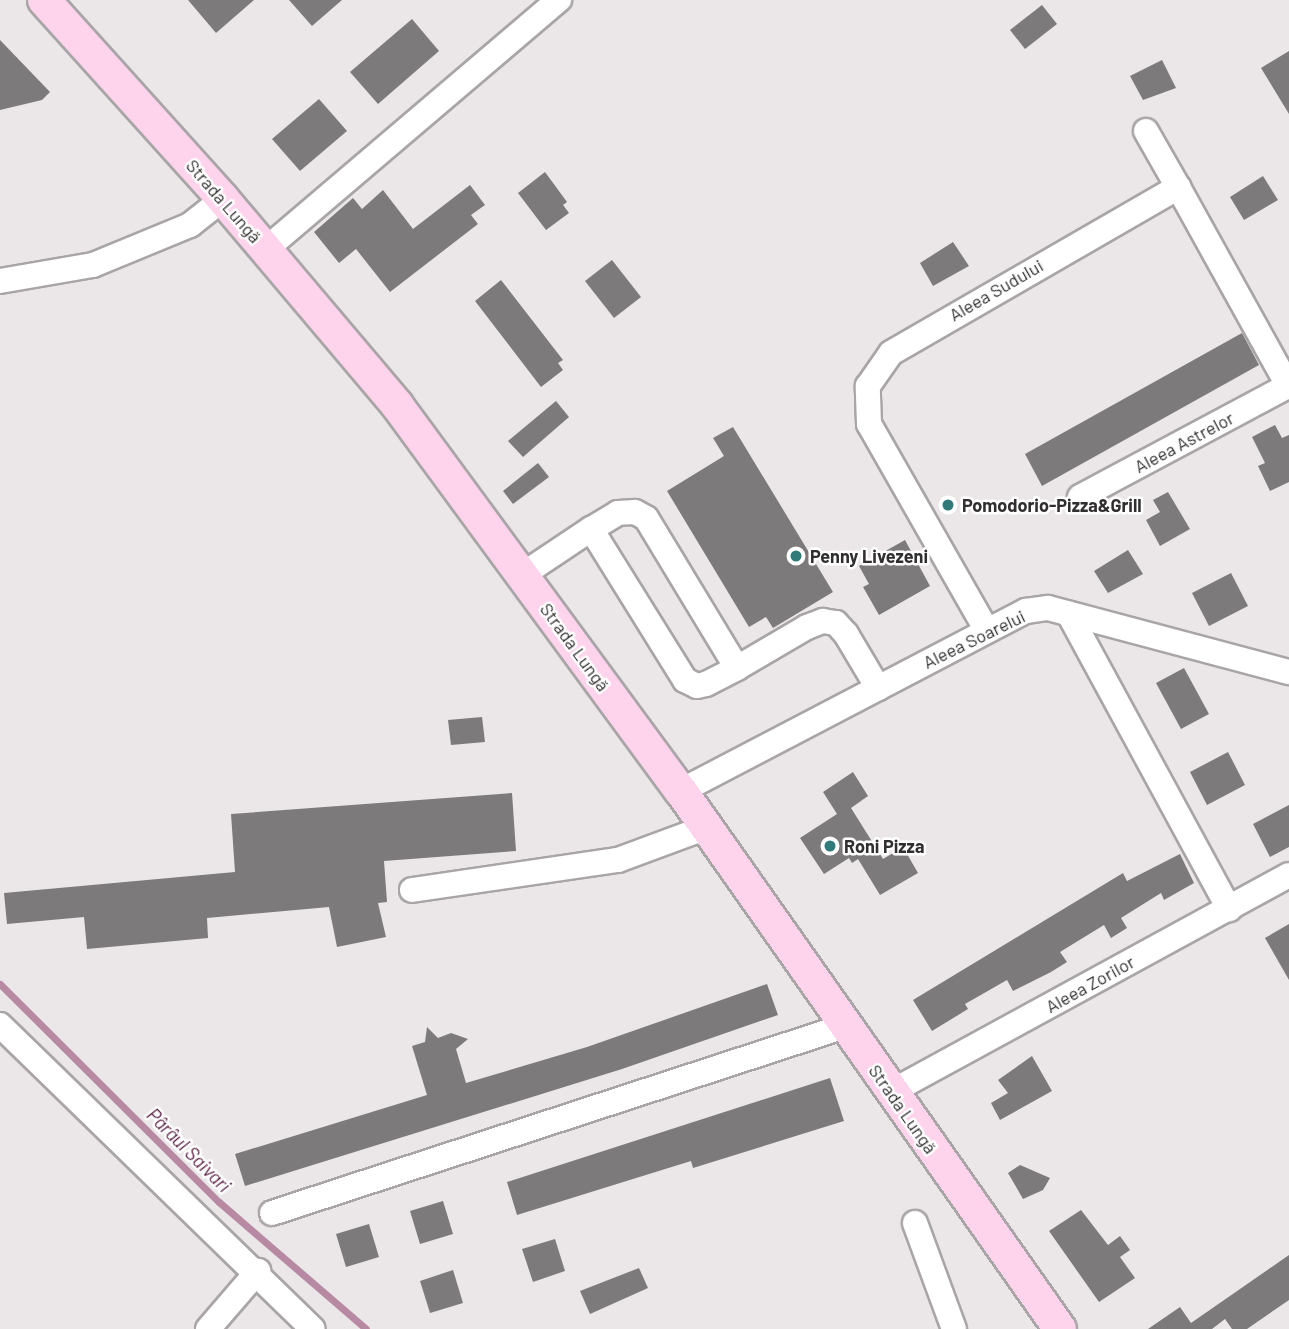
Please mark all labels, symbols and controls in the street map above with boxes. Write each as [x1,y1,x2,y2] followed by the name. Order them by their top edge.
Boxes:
[182,155,266,247] street label: Strada Lungă
[945,254,1047,326] street label: Aleea Sudului
[1131,407,1237,477] street label: Aleea Astrelor
[962,494,1142,516] place label: Pomodorio-Pizza&Grill
[940,497,956,513] marker: Pomodorio-Pizza&Grill
[810,545,928,567] place label: Penny Livezeni
[788,548,804,564] marker: Penny Livezeni
[536,599,614,695] street label: Strada Lungă
[919,605,1029,673] street label: Aleea Soarelui
[844,835,924,857] place label: Roni Pizza
[822,838,838,854] marker: Roni Pizza
[1042,951,1138,1017] street label: Aleea Zorilor
[864,1060,942,1158] street label: Strada Lungă
[142,1103,236,1197] water label: Pârâul Saivari

